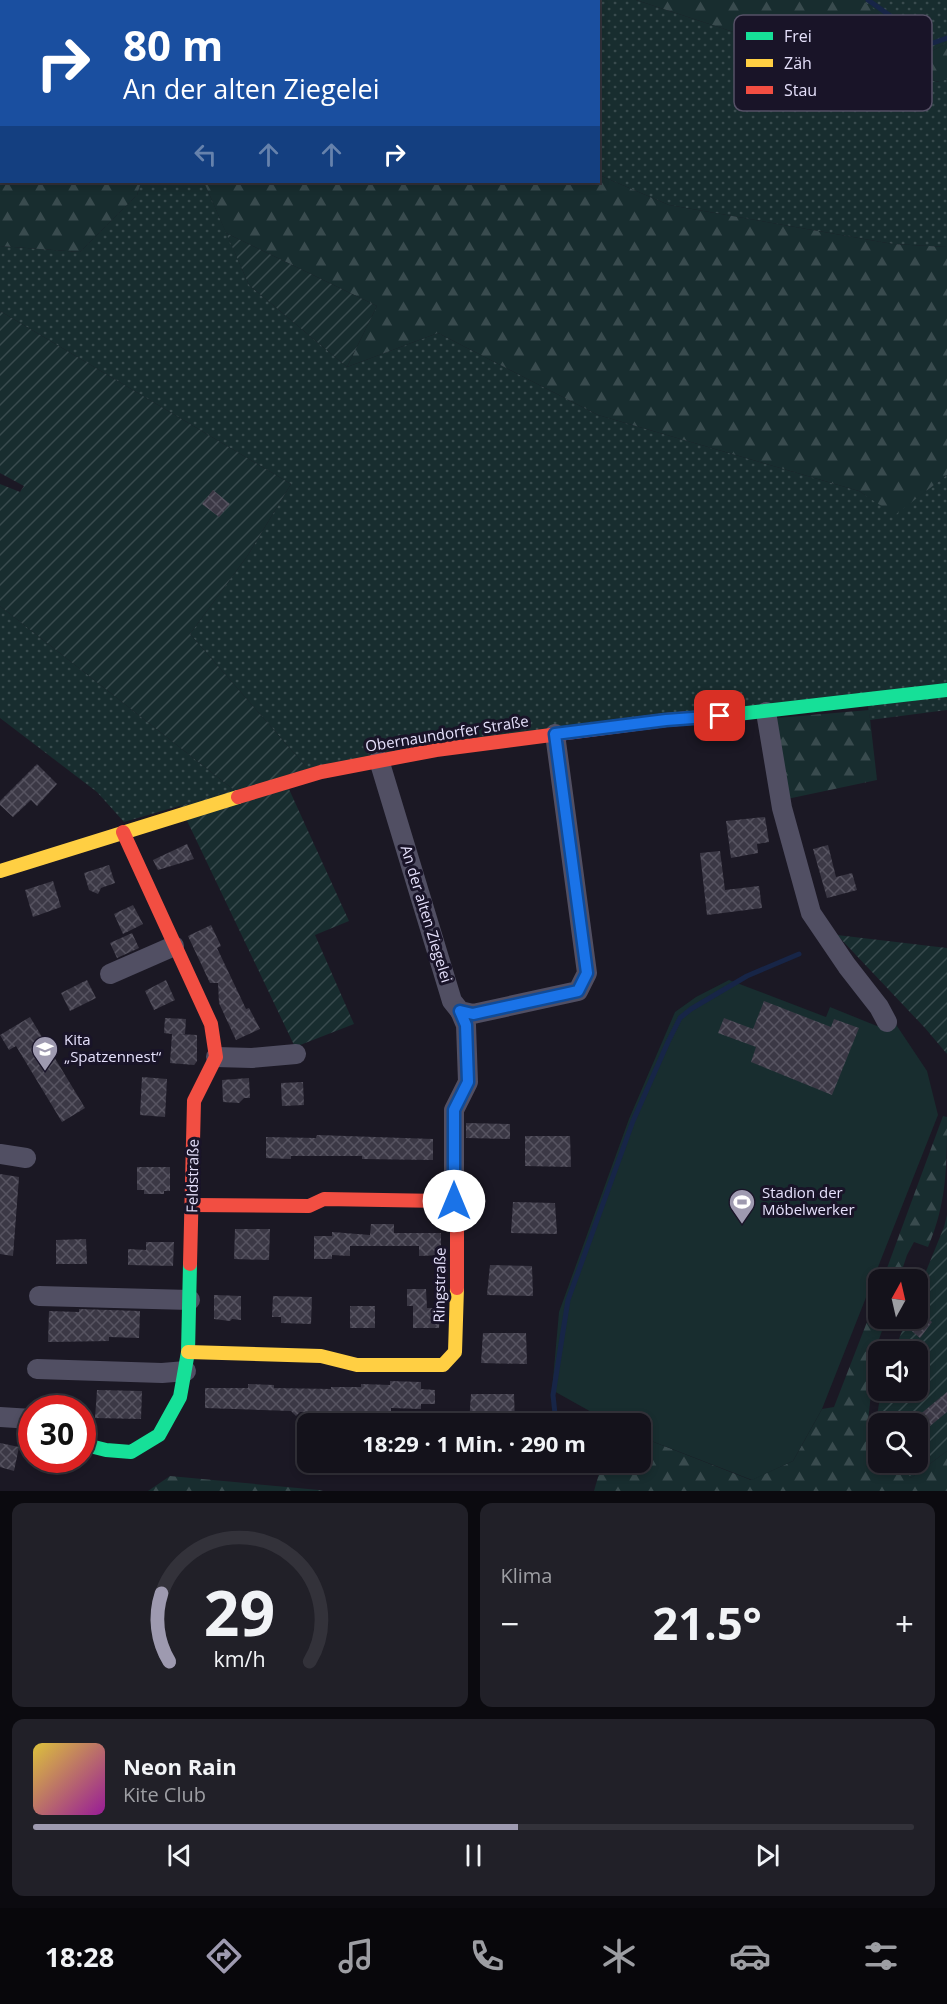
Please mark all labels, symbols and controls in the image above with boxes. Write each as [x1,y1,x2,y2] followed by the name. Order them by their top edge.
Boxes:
[734,15,932,111] legend
[123,16,223,73] text: 80 m
[24,24,102,102] icon: right
[784,25,812,47] text: Frei
[784,52,812,74] text: Zäh
[123,70,380,107] text: An der alten Ziegelei
[784,79,817,101] text: Stau
[189,138,222,171] icon: left
[252,138,285,171] icon: ahead
[315,138,348,171] icon: ahead
[378,138,411,171] icon: right
[694,690,745,741] pin
[703,699,736,732] icon: arrive
[364,710,530,756] street label: Obernaundorfer Straße
[397,843,457,985] street label: An der alten Ziegelei
[64,1029,162,1066] place label: Kita „Spatzennest“
[30,1034,60,1072] school or university icon: Kita „Spatzennest“
[181,1139,203,1213] street label: Feldstraße
[422,1169,486,1233] position arrow
[762,1182,855,1219] place label: Stadion der Möbelwerker
[727,1187,757,1225] sports icon: Stadion der Möbelwerker
[428,1247,450,1323] street label: Ringstraße
[868,1269,928,1329] north arrow
[868,1269,928,1473] map controls
[868,1341,928,1401] button: sound
[18,1395,96,1473] speed limit sign: 30
[868,1413,928,1473] button: search
[362,1428,586,1458] text: 18:29 · 1 Min. · 290 m
[501,1562,552,1589] text: Klima
[204,1569,275,1654] text: 29
[653,1592,762,1653] text: 21.5°
[501,1601,519,1646] text: −
[895,1601,914,1646] text: +
[214,1644,266,1673] text: km/h
[123,1751,237,1781] text: Neon Rain
[123,1781,206,1808] text: Kite Club
[163,1839,196,1872] icon: previous
[457,1839,490,1872] icon: pause
[751,1839,784,1872] icon: next
[203,1935,245,1977] icon: directions
[335,1935,377,1977] icon: music
[466,1935,508,1977] icon: phone
[598,1935,640,1977] icon: climate
[729,1935,771,1977] icon: car
[860,1935,902,1977] icon: filters
[45,1938,114,1975] text: 18:28

